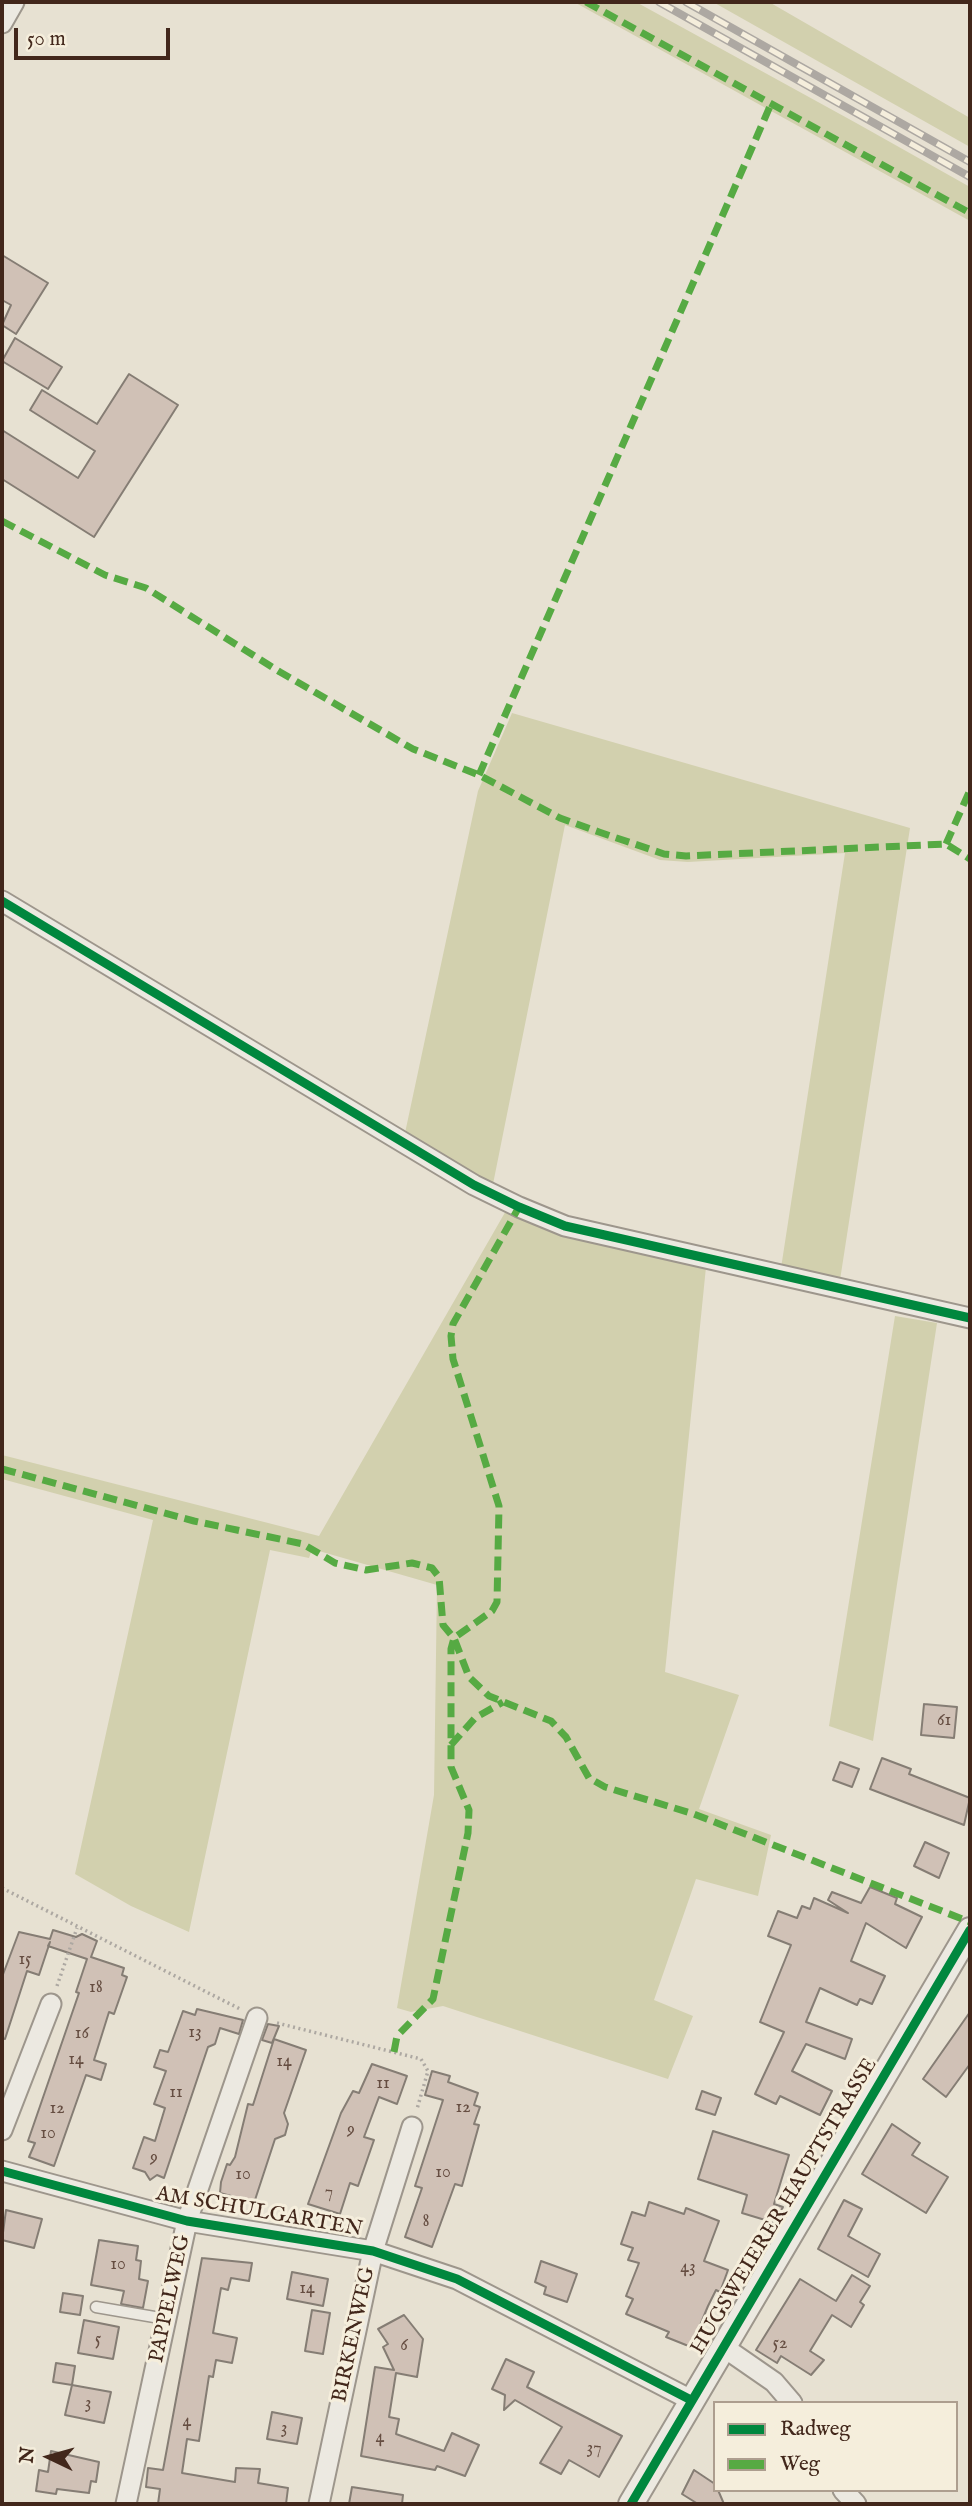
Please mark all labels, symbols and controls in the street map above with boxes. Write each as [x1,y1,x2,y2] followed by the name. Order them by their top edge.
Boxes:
[18,14,173,58] scale bar
[27,26,66,53] text: 50 m
[937,1710,951,1732] house number: 61
[18,1949,32,1971] house number: 15
[89,1977,103,1999] house number: 18
[188,2022,202,2044] house number: 13
[75,2023,89,2045] house number: 16
[68,2049,84,2071] house number: 14
[276,2051,292,2073] house number: 14
[686,2054,884,2360] street label: HUGSWEIERER HAUPTSTRASSE
[376,2073,390,2095] house number: 11
[169,2082,183,2104] house number: 11
[455,2097,471,2119] house number: 12
[49,2098,65,2120] house number: 12
[347,2119,355,2141] house number: 9
[40,2123,56,2145] house number: 10
[150,2147,158,2169] house number: 9
[435,2162,451,2184] house number: 10
[235,2164,251,2186] house number: 10
[154,2182,364,2244] street label: AM SCHULGARTEN
[325,2182,333,2204] house number: 7
[422,2211,430,2233] house number: 8
[145,2233,197,2365] street label: PAPPELWEG
[110,2254,126,2276] house number: 10
[680,2257,696,2279] house number: 43
[328,2265,382,2405] street label: BIRKENWEG
[299,2278,315,2300] house number: 14
[95,2329,101,2351] house number: 5
[773,2333,787,2355] house number: 52
[400,2335,408,2357] house number: 6
[85,2393,91,2415] house number: 3
[713,2401,958,2492] legend
[183,2411,191,2433] house number: 4
[780,2416,851,2443] text: Radweg
[281,2418,287,2440] house number: 3
[14,2422,84,2492] north arrow
[376,2427,384,2449] house number: 4
[586,2438,602,2460] house number: 37
[15,2446,41,2464] text: N
[780,2451,820,2478] text: Weg

